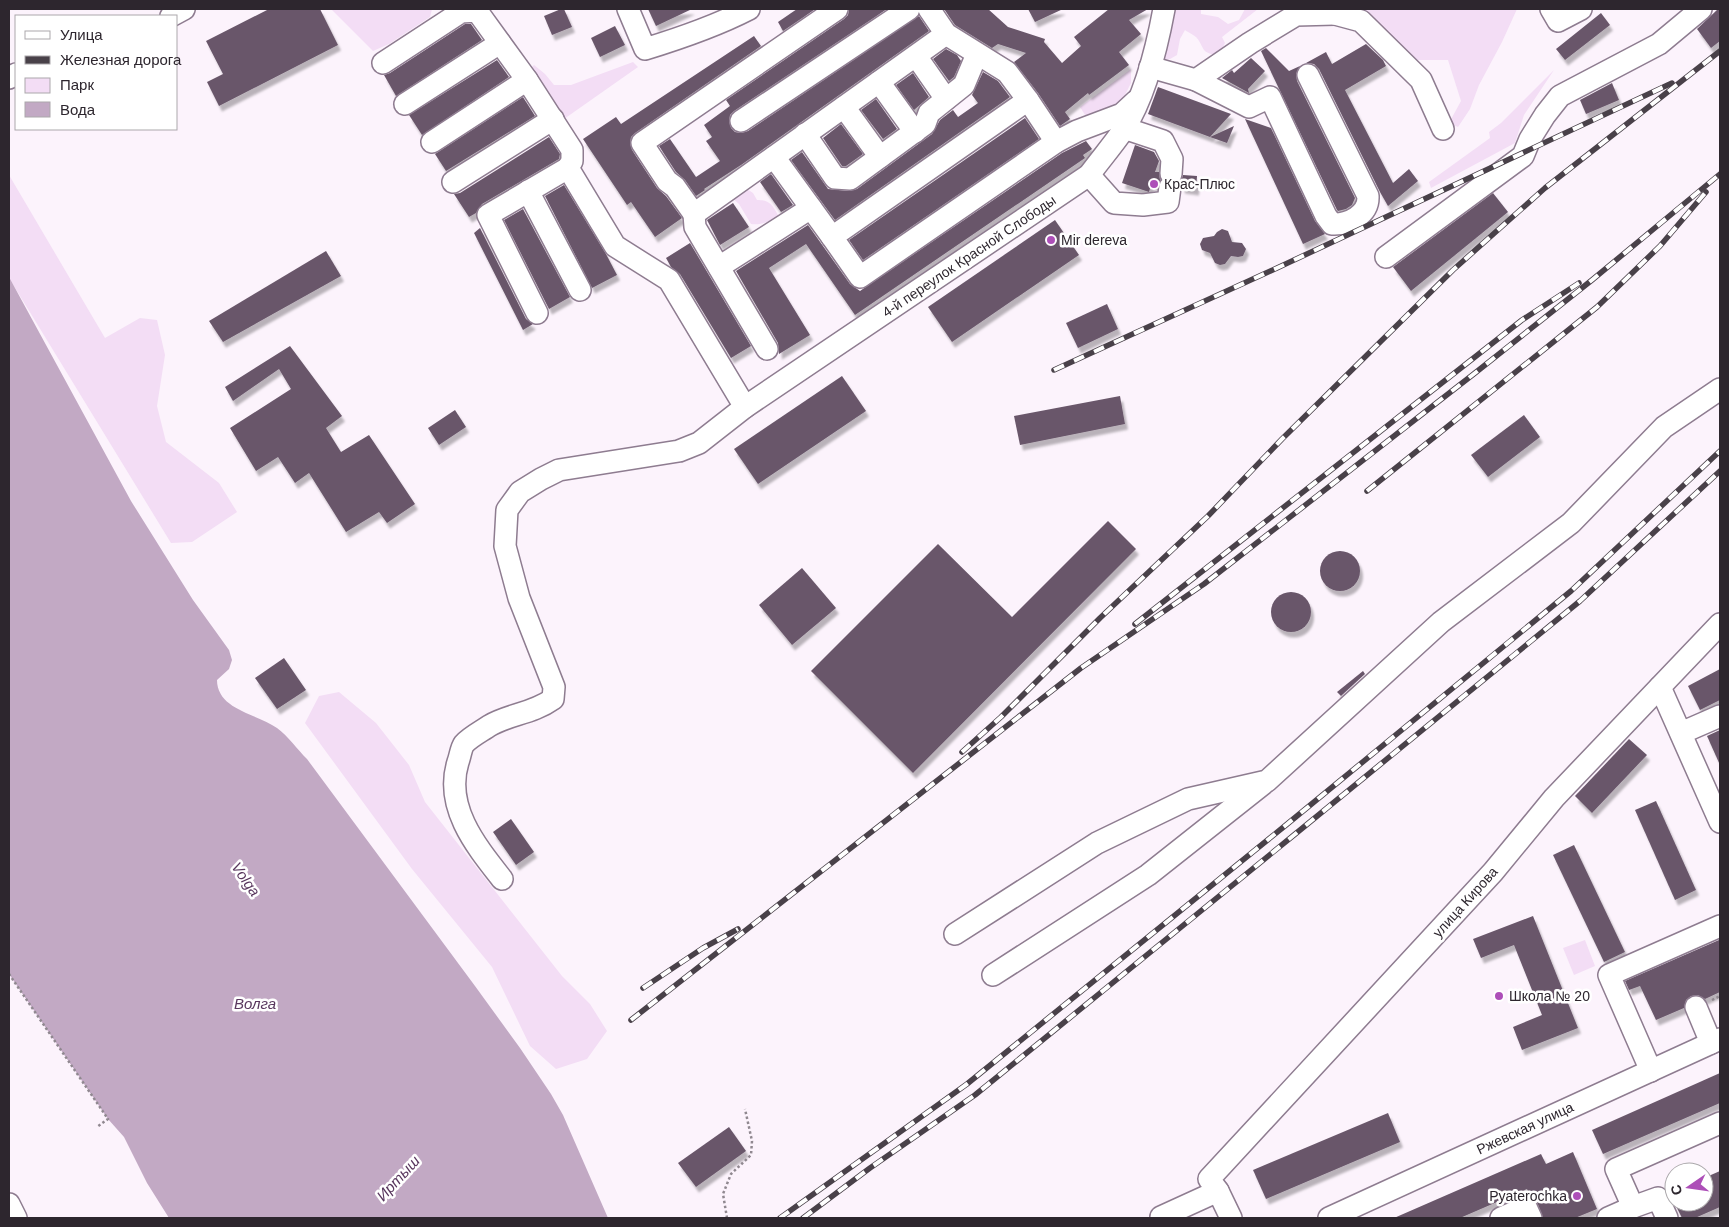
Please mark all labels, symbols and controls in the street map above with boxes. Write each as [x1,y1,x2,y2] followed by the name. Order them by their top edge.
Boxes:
[15,15,178,130] legend
[60,26,103,43] text: Улица
[60,51,182,68] text: Железная дорога
[60,76,94,93] text: Парк
[60,101,96,118] text: Вода
[1164,176,1235,192] place label: Крас-Плюс
[1148,178,1160,190] marker: Крас-Плюс
[879,192,1059,320] street label: 4-й переулок Красной Слободы
[1061,232,1127,248] place label: Mir dereva
[1045,234,1057,246] marker: Mir dereva
[228,859,264,899] water label: Volga
[1429,863,1501,940] street label: улица Кирова
[1509,988,1590,1004] place label: Школа № 20
[1493,990,1505,1002] marker: Школа № 20
[234,995,276,1012] water label: Волга
[1474,1098,1576,1157] street label: Ржевская улица
[373,1152,423,1204] water label: Иртыш
[1664,1162,1714,1212] north arrow
[1667,1183,1685,1197] text: С
[1489,1188,1567,1204] place label: Pyaterochka
[1571,1190,1583,1202] marker: Pyaterochka

